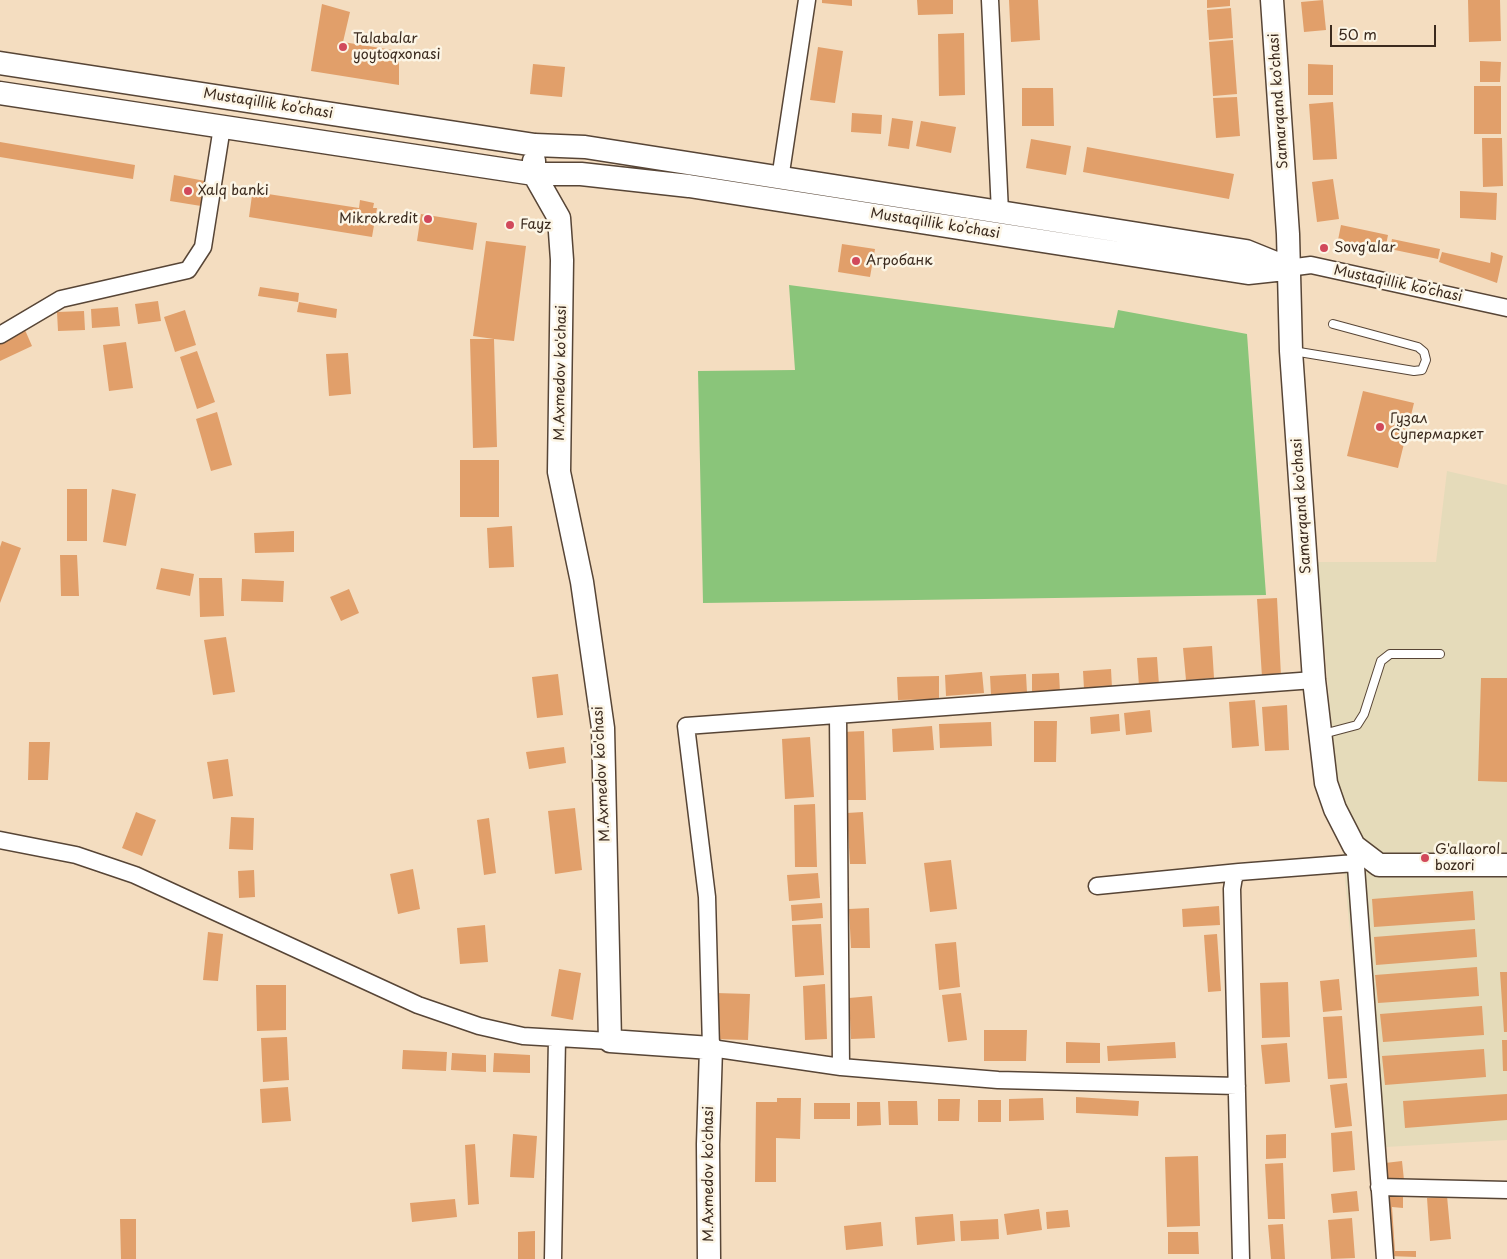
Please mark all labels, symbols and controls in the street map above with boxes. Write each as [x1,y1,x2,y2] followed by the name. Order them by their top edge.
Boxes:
[1332,15,1438,47] scale bar
[1338,22,1377,45] text: 50 m
[353,31,440,64] place label: Talabalar yoytoqxonasi
[1266,33,1292,169] street label: Samarqand ko'chasi
[337,41,349,53] marker: Talabalar yoytoqxonasi
[202,85,334,123] street label: Mustaqillik ko’chasi
[198,183,269,199] place label: Xalq banki
[182,185,194,197] marker: Xalq banki
[869,205,1001,243] street label: Mustaqillik ko’chasi
[339,211,418,227] place label: Mikrokredit
[422,213,434,225] marker: Mikrokredit
[520,217,551,233] place label: Fayz
[504,219,516,231] marker: Fayz
[1334,240,1396,256] place label: Sovg'alar
[1318,242,1330,254] marker: Sovg'alar
[866,253,932,269] place label: Агробанк
[850,255,862,267] marker: Агробанк
[1332,262,1464,306] street label: Mustaqillik ko’chasi
[551,305,571,441] street label: M.Axmedov ko'chasi
[1390,411,1483,444] place label: Гузал Супермаркет
[1374,421,1386,433] marker: Гузал Супермаркет
[1289,438,1315,574] street label: Samarqand ko'chasi
[590,706,614,842] street label: M.Axmedov ko'chasi
[1435,842,1500,874] place label: G'allaorol bozori
[1419,852,1431,864] marker: G'allaorol bozori
[701,1106,717,1242] street label: M.Axmedov ko'chasi

